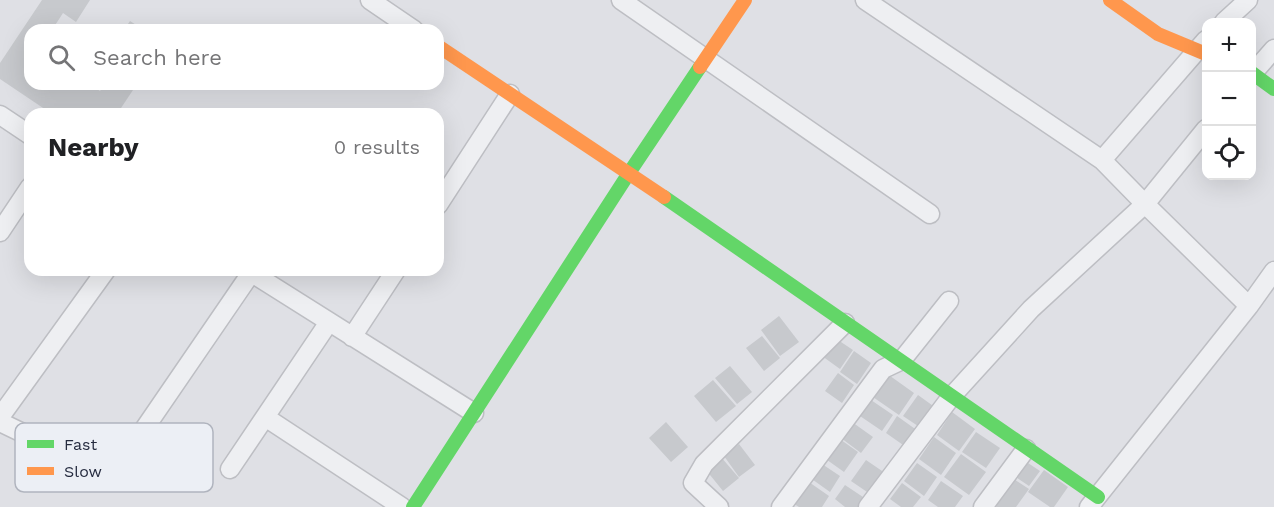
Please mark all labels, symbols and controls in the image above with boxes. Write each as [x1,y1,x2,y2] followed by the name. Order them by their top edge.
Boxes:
[1202,18,1256,180] map controls
[1202,18,1256,72] button: +
[24,24,444,90] search box
[45,41,78,74] icon: search
[93,45,222,70] text: Search here
[1202,72,1256,126] button: −
[1202,126,1256,180] button: locate
[48,132,139,162] text: Nearby
[334,135,420,159] text: 0 results
[15,423,213,492] legend
[64,435,97,454] text: Fast
[64,462,102,481] text: Slow

